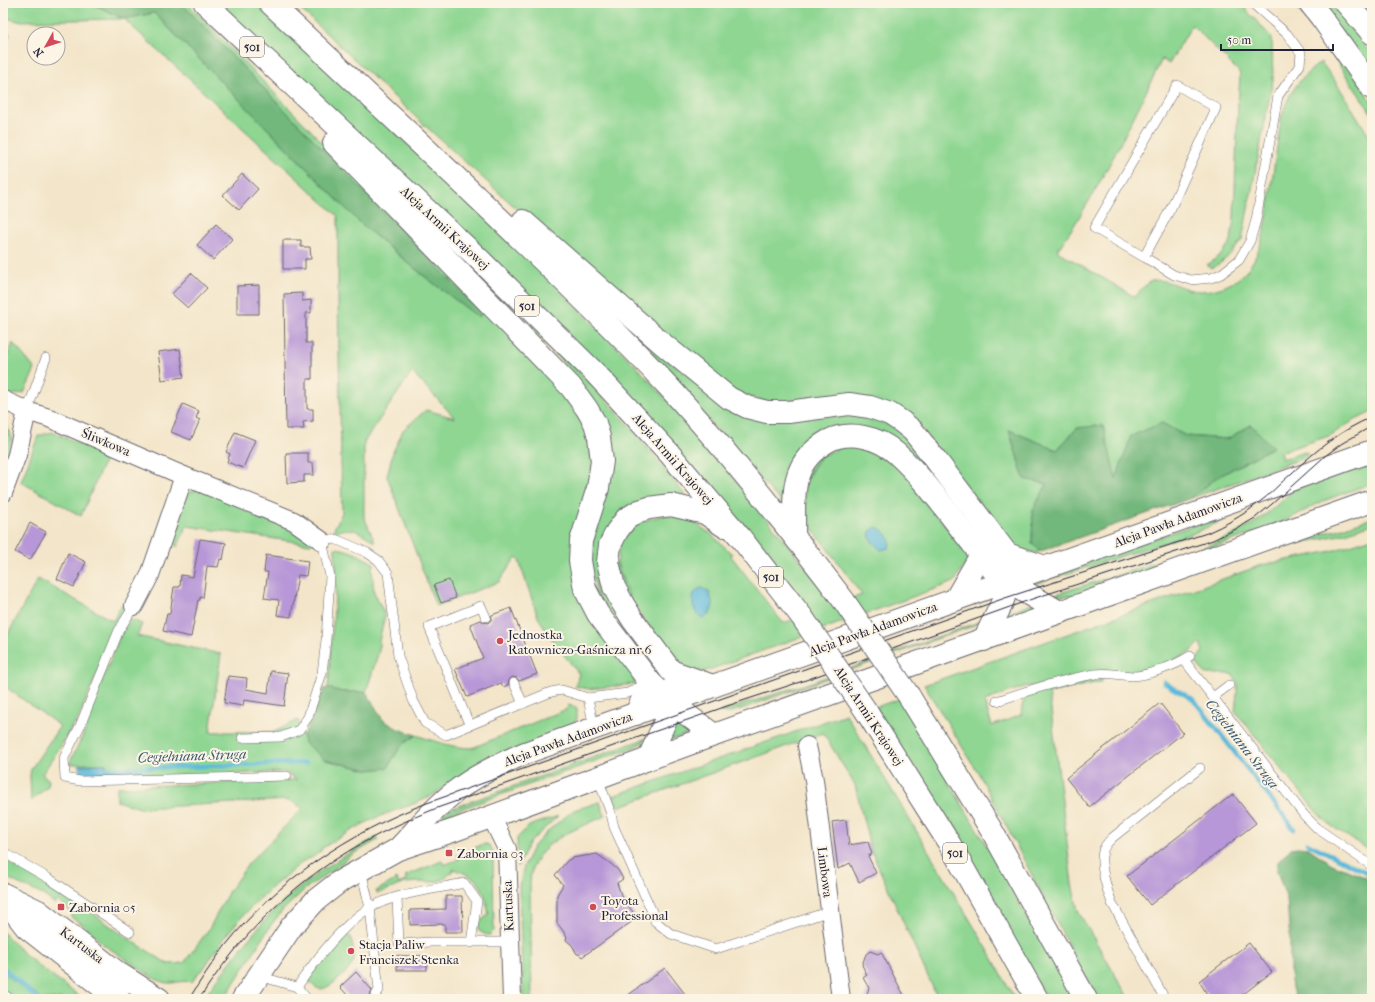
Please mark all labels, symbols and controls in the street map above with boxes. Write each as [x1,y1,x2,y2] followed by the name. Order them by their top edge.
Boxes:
[26,26,66,66] north arrow
[1221,26,1333,52] scale bar
[1227,33,1251,47] text: 50 m
[240,37,264,57] road number: 501
[31,44,46,59] text: N
[397,182,492,273] street label: Aleja Armii Krajowej
[515,296,539,316] road number: 501
[629,410,717,508] street label: Aleja Armii Krajowej
[79,425,134,459] street label: Śliwkowa
[1111,489,1245,551] street label: Aleja Pawła Adamowicza
[759,567,783,587] road number: 501
[806,598,940,660] street label: Aleja Pawła Adamowicza
[507,627,653,657] place label: Jednostka Ratowniczo-Gaśnicza nr 6
[495,636,505,646] marker: Jednostka Ratowniczo-Gaśnicza nr 6
[831,663,907,769] street label: Aleja Armii Krajowej
[1202,696,1282,792] water label: Cegielniana Struga
[501,708,635,770] street label: Aleja Pawła Adamowicza
[137,746,247,766] water label: Cegielniana Struga
[943,843,967,863] road number: 501
[457,846,523,861] place label: Zabornia 03
[814,846,836,899] street label: Limbowa
[444,848,454,858] marker: Zabornia 03
[500,879,516,932] street label: Kartuska
[601,893,669,923] place label: Toyota Professional
[69,900,136,915] place label: Zabornia 05
[56,902,66,912] marker: Zabornia 05
[588,902,598,912] marker: Toyota Professional
[57,924,108,967] street label: Kartuska
[359,937,460,967] place label: Stacja Paliw Franciszek Stenka
[346,946,356,956] marker: Stacja Paliw Franciszek Stenka

